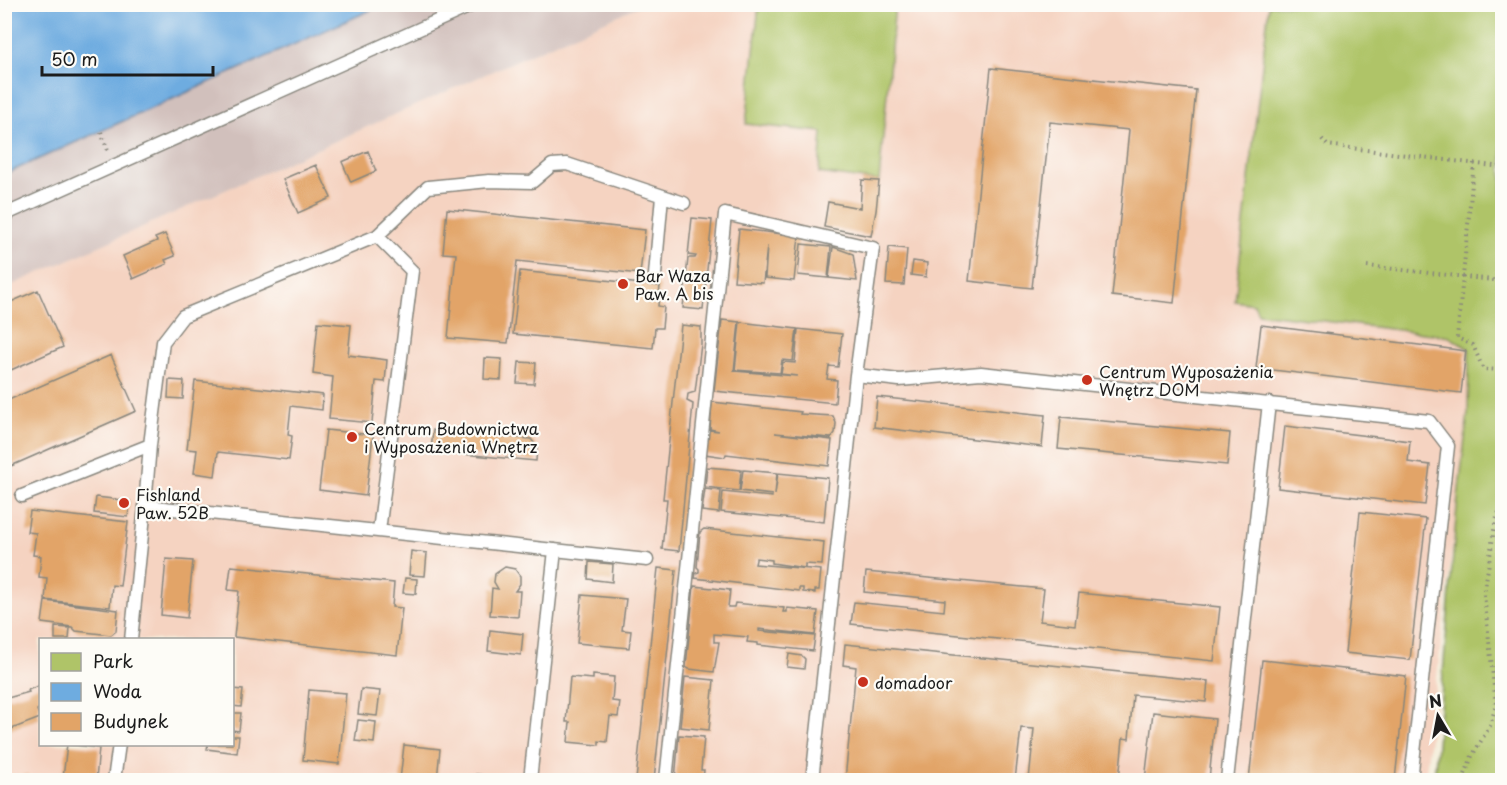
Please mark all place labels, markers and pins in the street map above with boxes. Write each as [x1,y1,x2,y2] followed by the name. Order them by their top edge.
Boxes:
[635,263,714,305] place label: Bar Waza Paw. A bis
[616,277,630,291] marker: Bar Waza Paw. A bis
[1099,359,1274,401] place label: Centrum Wyposażenia Wnętrz DOM
[1080,373,1094,387] marker: Centrum Wyposażenia Wnętrz DOM
[364,416,539,458] place label: Centrum Budownictwa i Wyposażenia Wnętrz
[345,430,359,444] marker: Centrum Budownictwa i Wyposażenia Wnętrz
[136,482,209,524] place label: Fishland Paw. 52B
[117,496,131,510] marker: Fishland Paw. 52B
[875,670,953,694] place label: domadoor
[856,675,870,689] marker: domadoor

